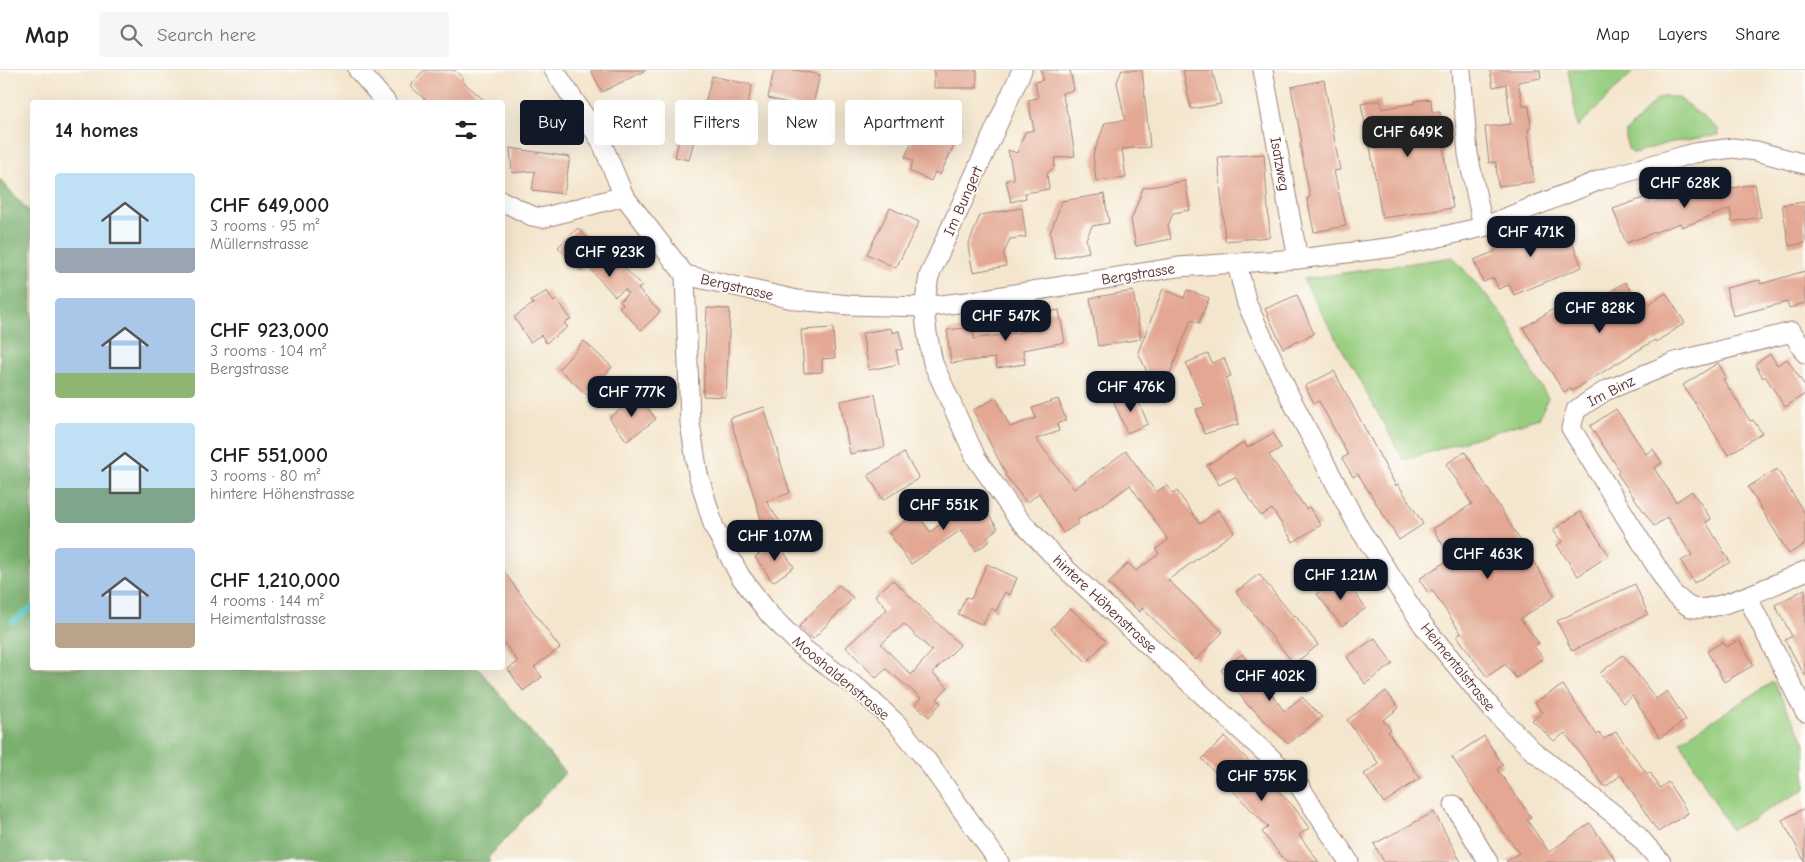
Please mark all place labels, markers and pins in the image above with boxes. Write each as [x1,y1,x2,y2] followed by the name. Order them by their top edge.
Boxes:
[1356,116,1460,158] pin: CHF 649K
[1633,166,1737,209] pin: CHF 628K
[1479,216,1583,258] pin: CHF 471K
[558,236,662,278] pin: CHF 923K
[1548,292,1652,334] pin: CHF 828K
[954,300,1058,342] pin: CHF 547K
[1079,370,1183,413] pin: CHF 476K
[580,376,684,418] pin: CHF 777K
[892,488,996,531] pin: CHF 551K
[718,520,832,562] pin: CHF 1.07M
[1436,538,1540,580] pin: CHF 463K
[1284,558,1398,601] pin: CHF 1.21M
[1218,660,1322,702] pin: CHF 402K
[1210,760,1314,802] pin: CHF 575K

